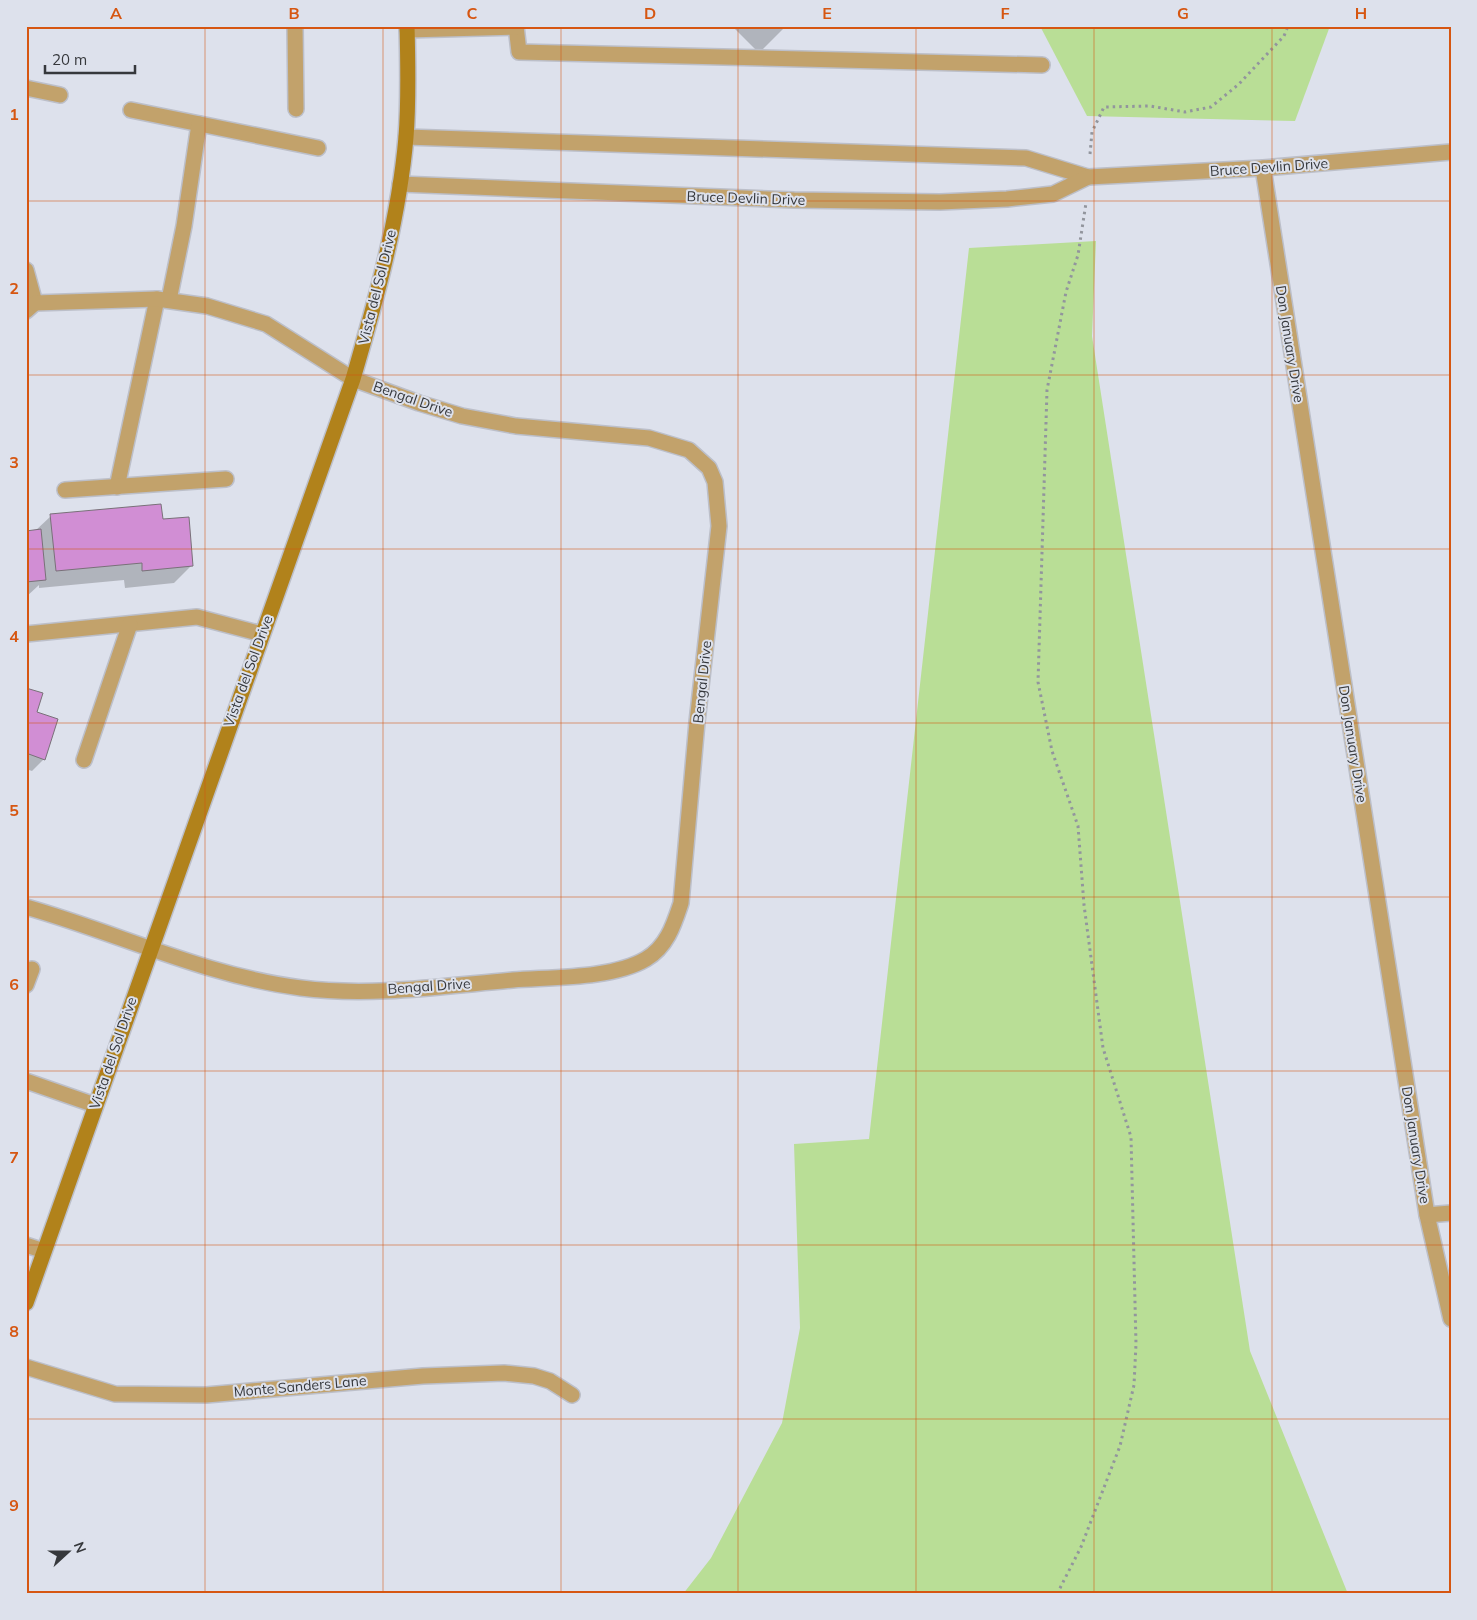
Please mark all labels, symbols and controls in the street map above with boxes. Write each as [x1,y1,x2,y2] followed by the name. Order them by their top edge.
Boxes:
[110,3,122,23] text: A
[288,3,300,23] text: B
[467,3,478,23] text: C
[644,3,656,23] text: D
[822,3,832,23] text: E
[1000,3,1010,23] text: F
[1177,3,1189,23] text: G
[1355,3,1367,23] text: H
[45,42,135,74] scale bar
[52,50,87,69] text: 20 m
[9,104,19,124] text: 1
[1209,154,1329,180] street label: Bruce Devlin Drive
[686,187,806,209] street label: Bruce Devlin Drive
[354,228,400,346] street label: Vista del Sol Drive
[9,278,19,298] text: 2
[1272,284,1308,404] street label: Don January Drive
[371,377,455,421] street label: Bengal Drive
[9,452,19,472] text: 3
[219,613,277,729] street label: Vista del Sol Drive
[9,626,19,646] text: 4
[689,640,715,724] street label: Bengal Drive
[1335,684,1371,804] street label: Don January Drive
[9,800,19,820] text: 5
[9,974,19,994] text: 6
[387,974,471,998] street label: Bengal Drive
[85,995,141,1111] street label: Vista del Sol Drive
[1398,1085,1434,1205] street label: Don January Drive
[9,1147,19,1167] text: 7
[9,1321,19,1341] text: 8
[233,1371,367,1401] street label: Monte Sanders Lane
[9,1495,19,1515] text: 9
[42,1528,92,1578] north arrow
[70,1539,90,1556] text: N

